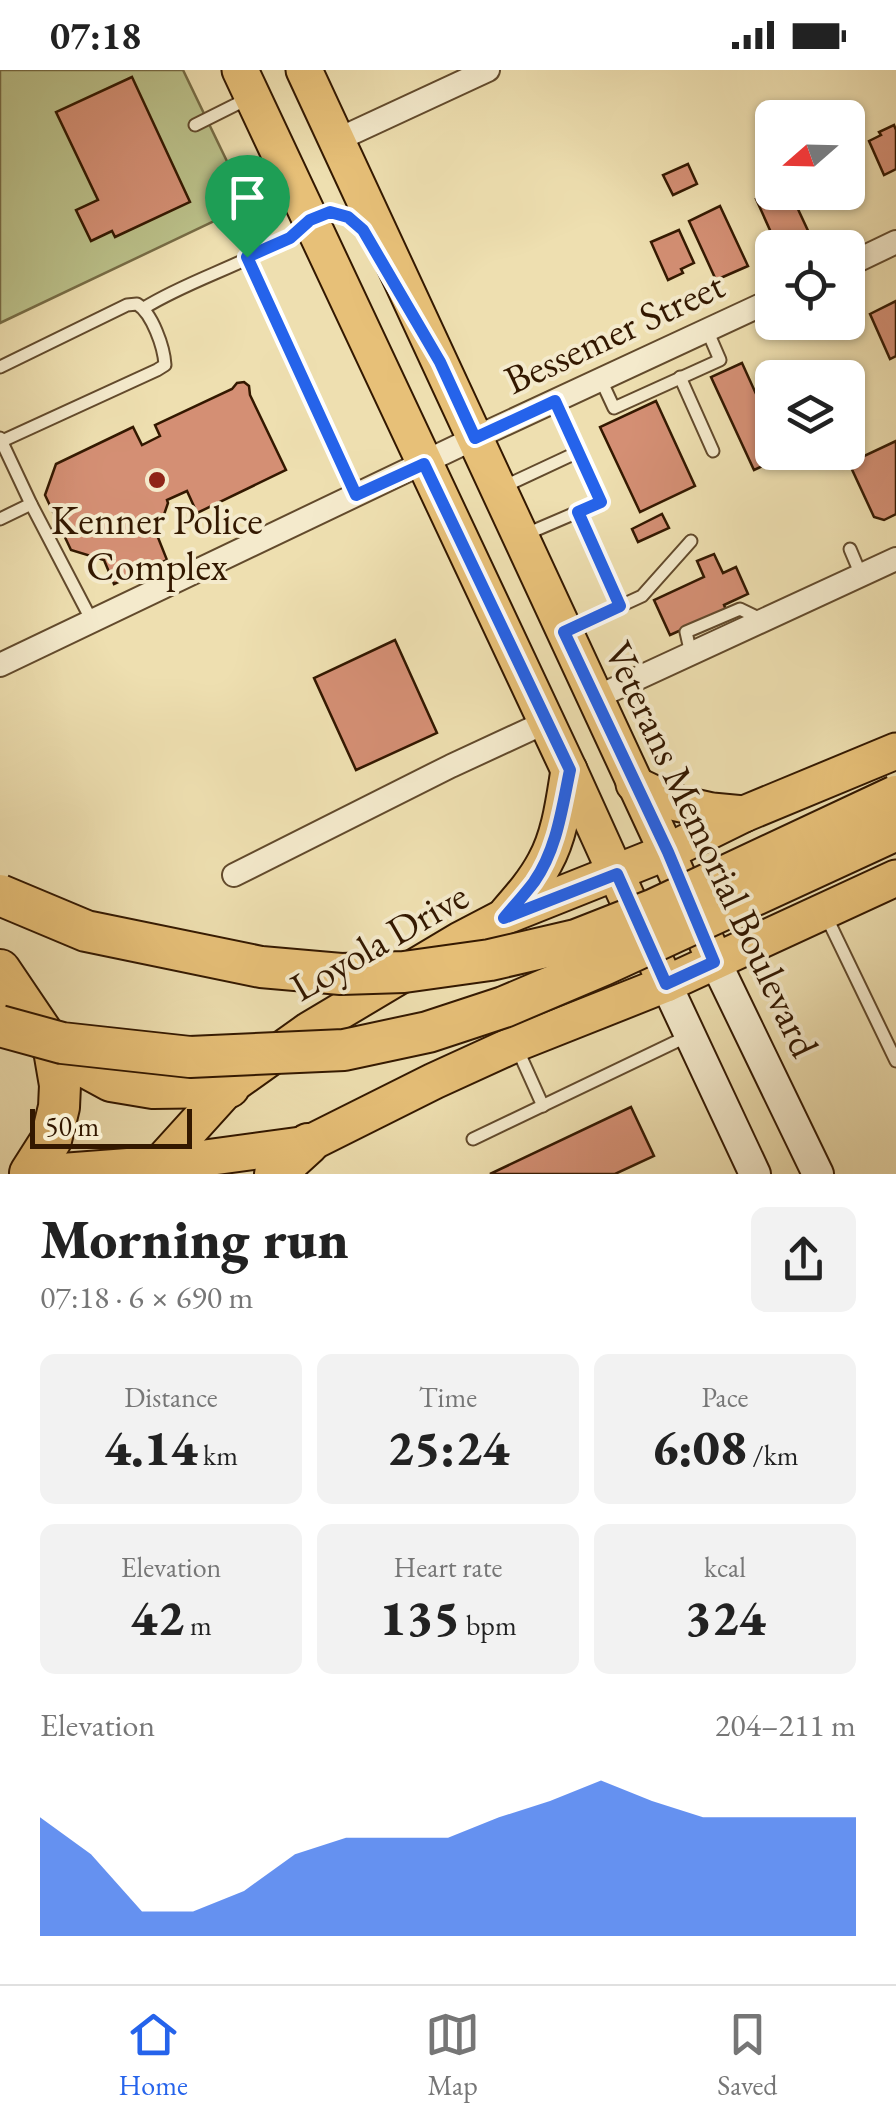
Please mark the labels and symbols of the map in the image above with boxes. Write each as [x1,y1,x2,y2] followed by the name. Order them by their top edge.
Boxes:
[755,100,865,210] north arrow
[205,155,290,258] pin
[496,258,733,406] street label: Bessemer Street
[146,469,168,491] marker: Kenner Police Complex
[51,494,263,592] place label: Kenner Police Complex
[593,633,832,1066] street label: Veterans Memorial Boulevard
[281,869,477,1013] street label: Loyola Drive
[30,1104,192,1148] scale bar

